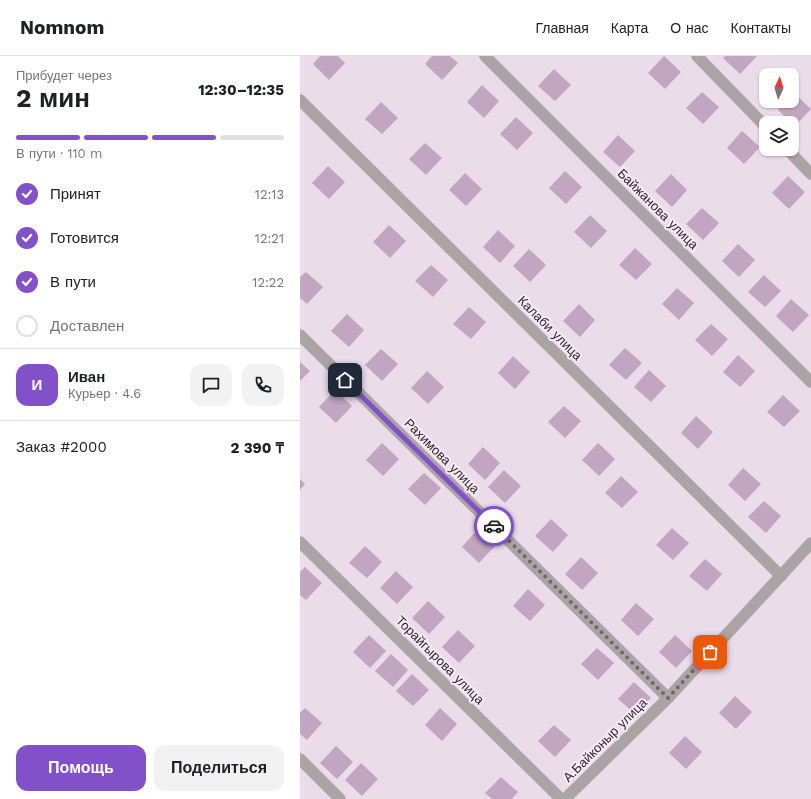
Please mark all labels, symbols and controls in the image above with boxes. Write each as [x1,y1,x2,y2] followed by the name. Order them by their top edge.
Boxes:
[20,16,104,39] text: Nomnom
[536,20,589,36] text: Главная
[611,20,648,36] text: Карта
[670,20,709,36] text: О нас
[731,20,791,36] text: Контакты
[16,68,112,83] text: Прибудет через
[759,68,799,108] north arrow
[759,68,799,156] map controls
[198,81,284,99] text: 12:30–12:35
[16,83,90,113] text: 2 мин
[759,116,799,156] button: layers
[16,146,102,161] text: В пути · 110 m
[615,166,702,253] street label: Байжанова улица
[16,183,38,205] icon: check
[50,185,101,203] text: Принят
[255,187,284,202] text: 12:13
[16,227,38,249] icon: check
[50,229,119,247] text: Готовится
[255,231,284,246] text: 12:21
[16,271,38,293] icon: check
[50,273,96,291] text: В пути
[252,275,284,290] text: 12:22
[515,293,586,364] street label: Калаби улица
[50,317,124,335] text: Доставлен
[328,363,362,397] pin
[190,364,232,406] button: chat
[242,364,284,406] button: phone
[68,368,105,386] text: Иван
[334,369,356,391] icon: home
[32,376,42,394] text: И
[68,386,141,401] text: Курьер · 4.6
[401,415,483,497] street label: Рахимова улица
[16,438,107,456] text: Заказ #2000
[230,439,284,457] text: 2 390 ₸
[474,506,514,546] courier
[483,515,505,537] icon: car
[393,613,488,708] street label: Торайгырова улица
[693,635,727,669] pin
[699,641,721,663] icon: bag
[560,695,650,785] street label: А.Байконыр улица
[16,745,146,791] button: Помощь
[154,745,284,791] button: Поделиться

